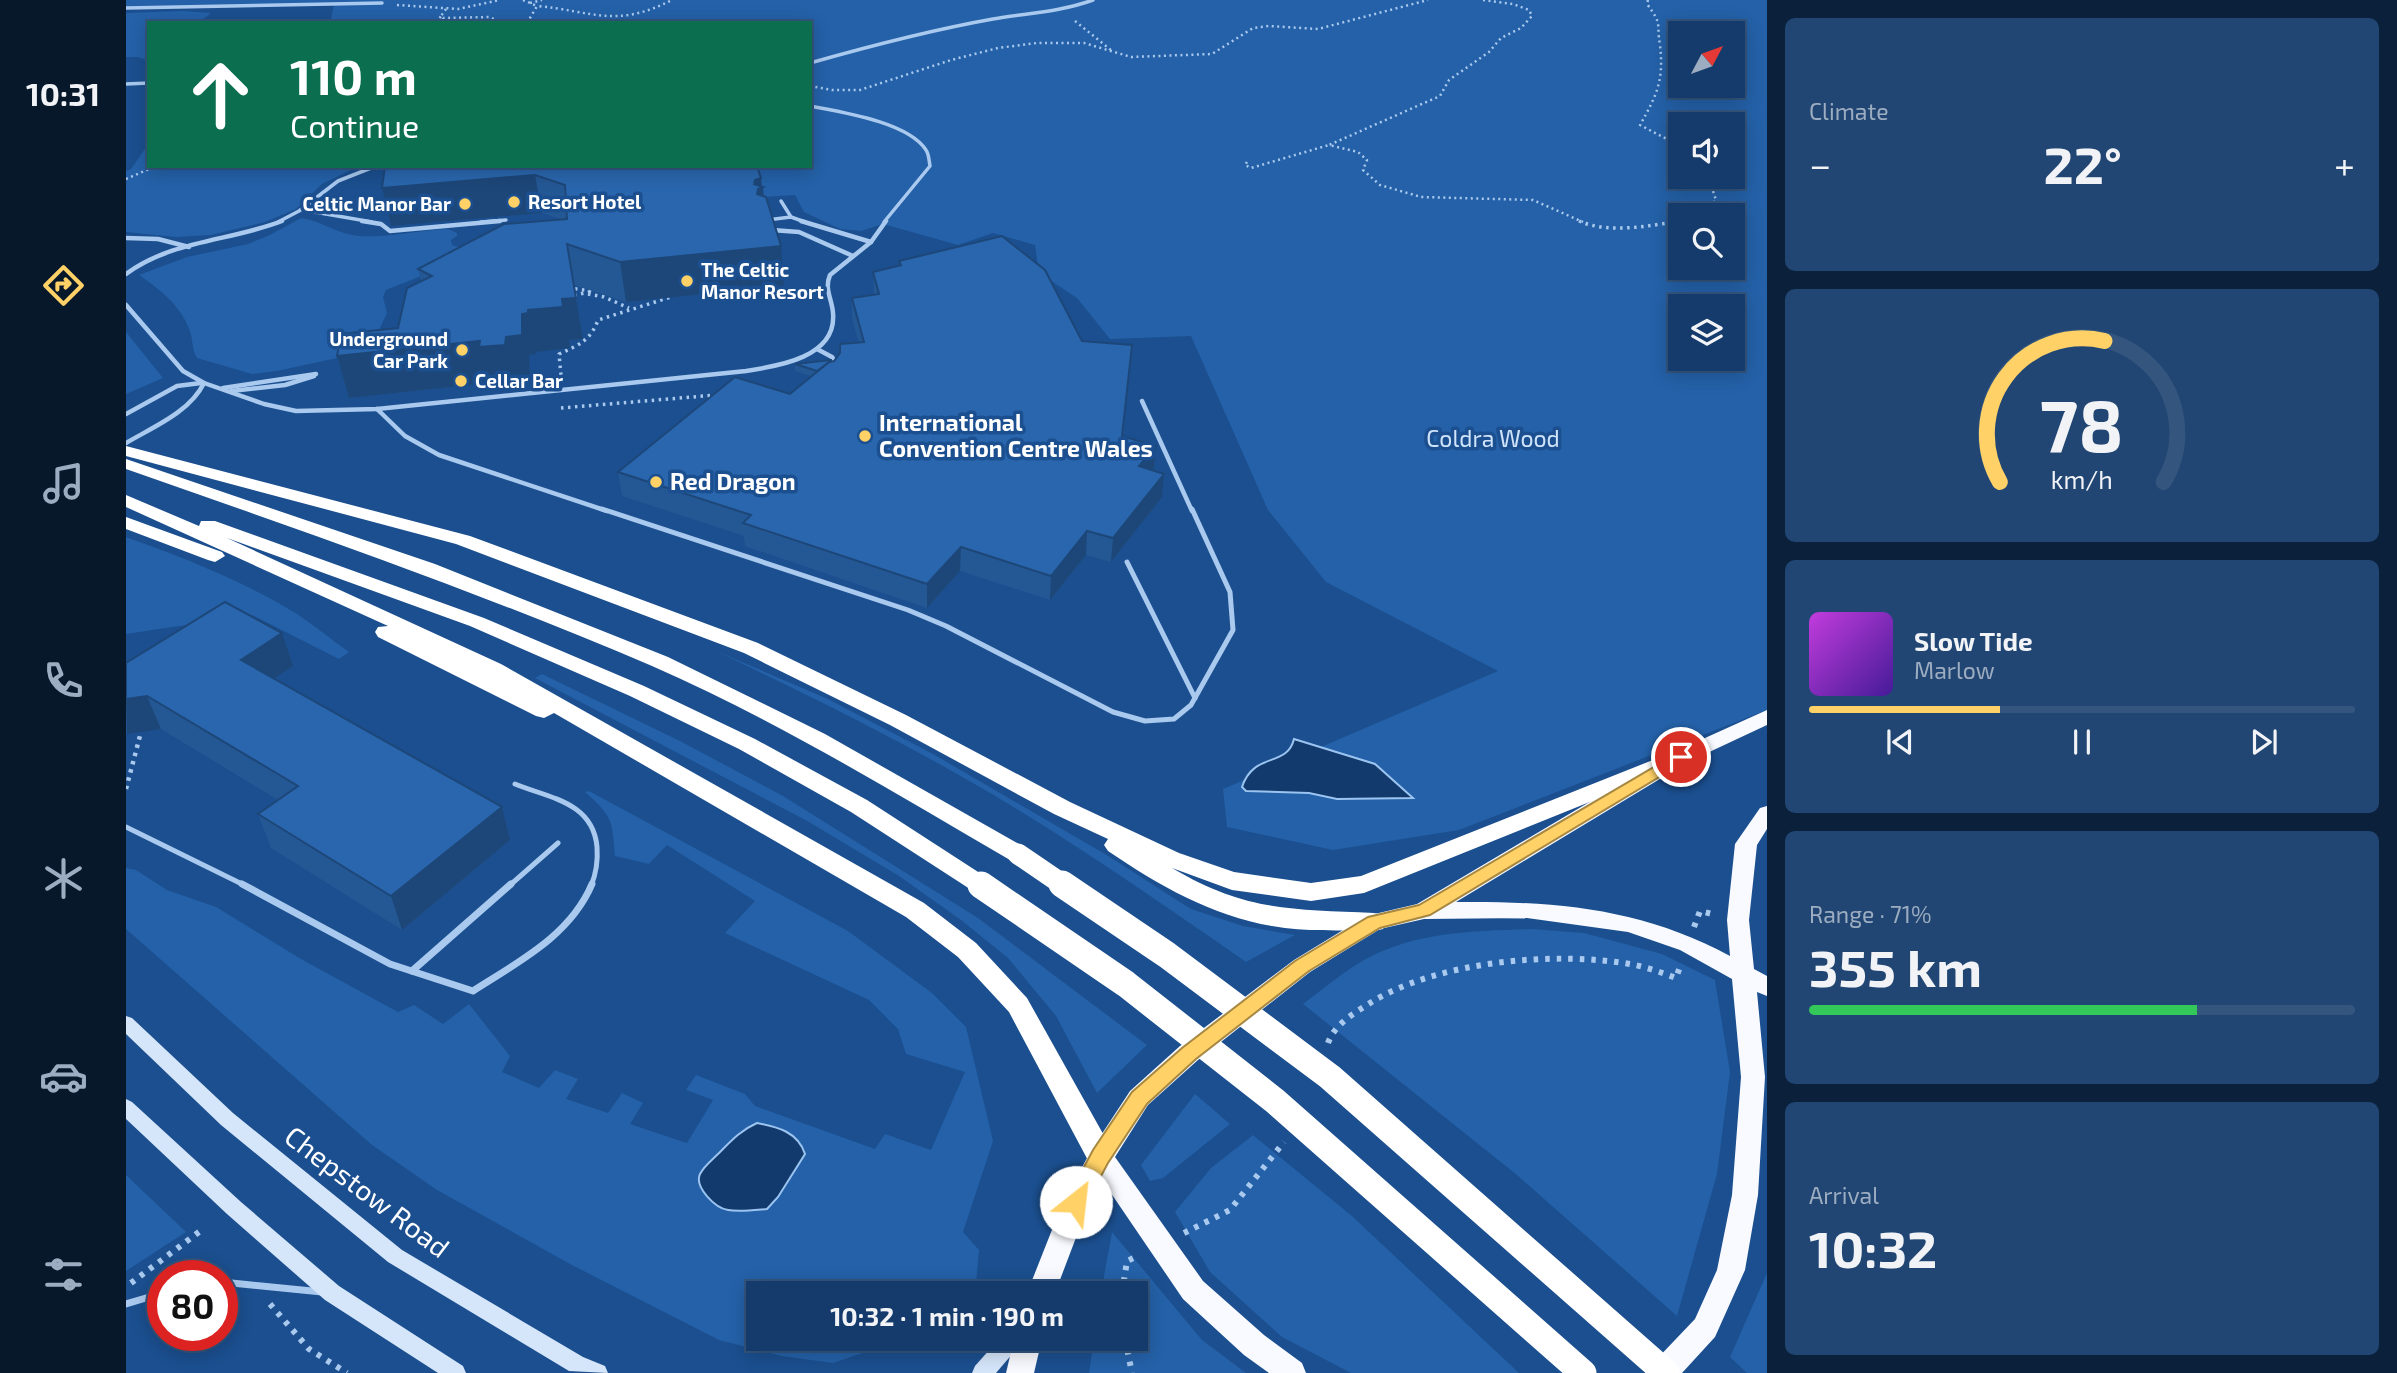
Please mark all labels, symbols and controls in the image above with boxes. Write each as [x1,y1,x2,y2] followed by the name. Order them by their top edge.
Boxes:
[1668,21,1745,98] north arrow
[1668,21,1745,371] map controls
[290,46,417,105] text: 110 m
[175,49,266,140] icon: ahead
[26,74,100,112] text: 10:31
[1809,97,1889,125] text: Climate
[290,106,419,144] text: Continue
[1668,112,1745,189] button: sound
[2043,132,2122,194] text: 22°
[1809,141,1831,187] text: −
[2334,141,2355,187] text: +
[528,190,642,213] place label: Resort Hotel
[303,192,451,215] place label: Celtic Manor Bar
[506,194,522,210] marker: Resort Hotel
[457,196,473,212] marker: Celtic Manor Bar
[1668,203,1745,280] button: search
[701,258,824,303] place label: The Celtic Manor Resort
[39,261,88,310] icon: directions
[679,273,695,289] marker: The Celtic Manor Resort
[1668,294,1745,371] button: layers
[329,327,448,372] place label: Underground Car Park
[454,342,470,358] marker: Underground Car Park
[475,369,563,392] place label: Cellar Bar
[453,373,469,389] marker: Cellar Bar
[2040,379,2124,467] text: 78
[879,408,1153,462] place label: International Convention Centre Wales
[1426,424,1560,452] park label: Coldra Wood
[857,428,873,444] marker: International Convention Centre Wales
[39,459,88,508] icon: music
[2051,463,2113,493] text: km/h
[670,467,796,495] place label: Red Dragon
[648,474,664,490] marker: Red Dragon
[1914,625,2033,656] text: Slow Tide
[39,656,88,705] icon: phone
[1914,656,1995,684] text: Marlow
[1881,723,1919,761] icon: previous
[2063,723,2101,761] icon: pause
[2245,723,2283,761] icon: next
[1651,727,1711,787] pin
[1662,738,1700,776] icon: arrive
[39,854,88,903] icon: climate
[1809,900,1931,928] text: Range · 71%
[1809,935,1982,997] text: 355 km
[39,1052,88,1101] icon: car
[279,1118,457,1264] street label: Chepstow Road
[1039,1165,1113,1239] position arrow
[1809,1181,1879,1209] text: Arrival
[1809,1216,1937,1278] text: 10:32
[39,1250,88,1299] icon: filters
[147,1260,238,1351] speed limit sign: 80
[830,1300,1064,1331] text: 10:32 · 1 min · 190 m

